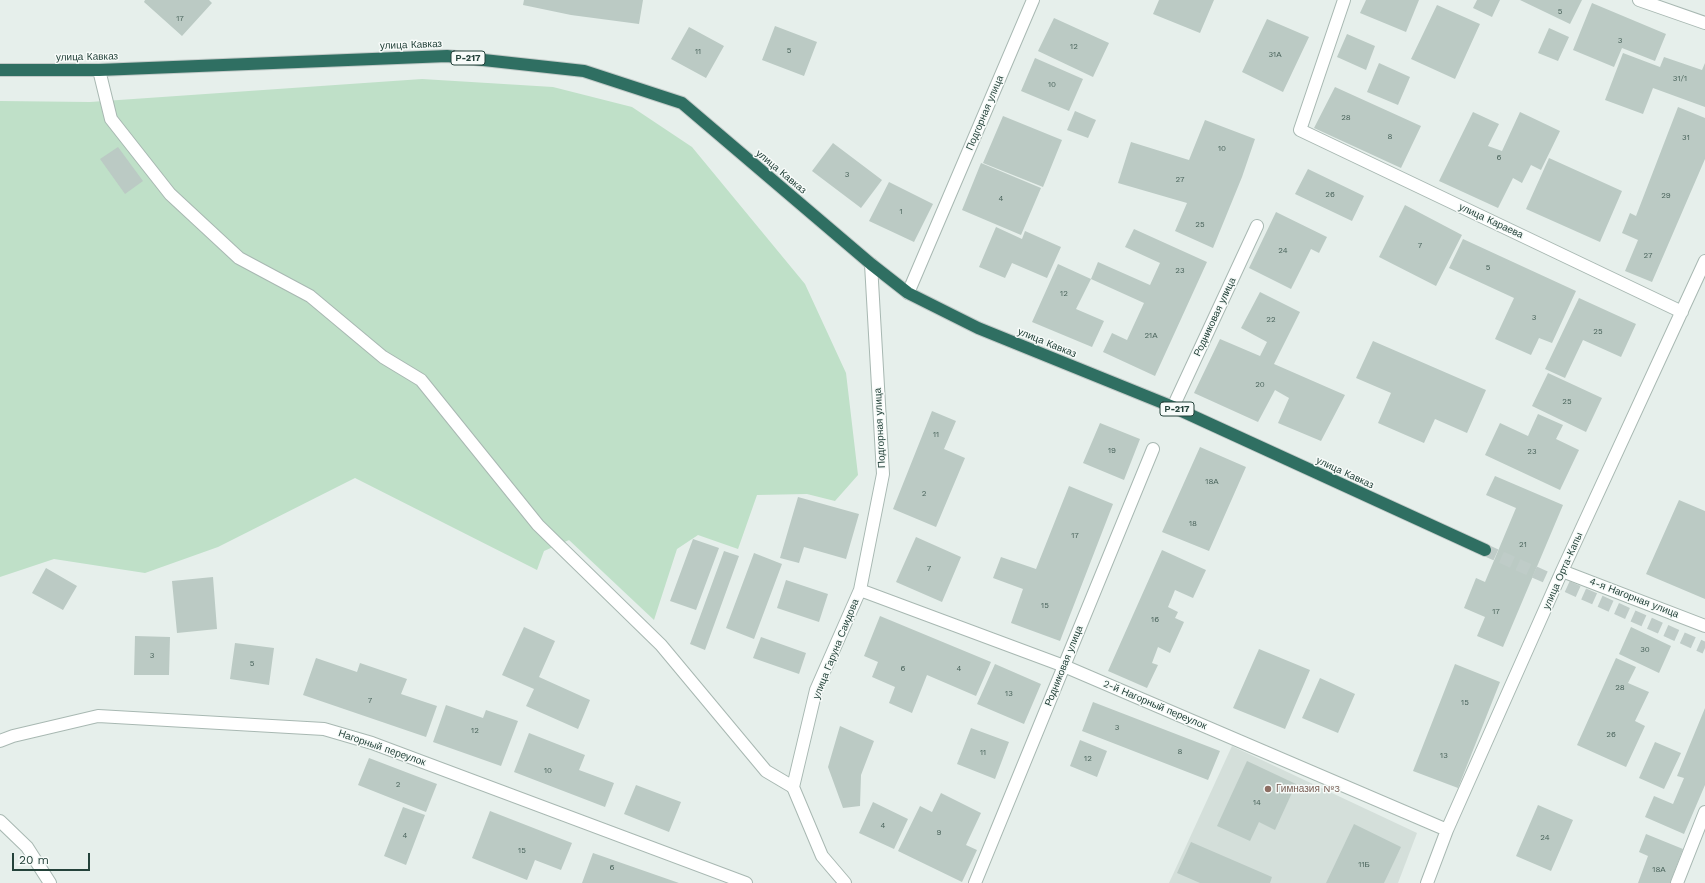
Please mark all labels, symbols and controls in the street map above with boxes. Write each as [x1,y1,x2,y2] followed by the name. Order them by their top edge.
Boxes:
[1558,7,1562,17] house number: 5
[176,14,184,24] house number: 17
[1618,36,1622,46] house number: 3
[380,38,442,52] street label: улица Кавказ
[1070,42,1078,52] house number: 12
[787,46,791,56] house number: 5
[695,47,701,57] house number: 11
[56,50,118,64] street label: улица Кавказ
[1268,50,1282,60] house number: 31А
[451,51,485,65] road number: Р-217
[964,74,1006,152] street label: Подгорная улица
[1673,74,1687,84] house number: 31/1
[1048,80,1056,90] house number: 10
[1341,113,1351,123] house number: 28
[1388,132,1392,142] house number: 8
[1682,133,1690,143] house number: 31
[1218,144,1226,154] house number: 10
[753,147,809,197] street label: улица Кавказ
[1497,153,1501,163] house number: 6
[845,170,849,180] house number: 3
[1176,175,1184,185] house number: 27
[1325,190,1335,200] house number: 26
[1661,191,1671,201] house number: 29
[999,194,1003,204] house number: 4
[1457,201,1525,241] street label: улица Караева
[899,207,903,217] house number: 1
[1195,220,1205,230] house number: 25
[1418,241,1422,251] house number: 7
[1278,246,1288,256] house number: 24
[1644,251,1652,261] house number: 27
[1486,263,1490,273] house number: 5
[1175,266,1185,276] house number: 23
[1191,276,1239,358] street label: Родниковая улица
[1060,289,1068,299] house number: 12
[1532,313,1536,323] house number: 3
[1266,315,1276,325] house number: 22
[1016,326,1078,360] street label: улица Кавказ
[1593,327,1603,337] house number: 25
[1144,331,1158,341] house number: 21А
[1255,380,1265,390] house number: 20
[872,388,888,468] street label: Подгорная улица
[1562,397,1572,407] house number: 25
[1160,402,1194,416] road number: Р-217
[933,430,939,440] house number: 11
[1108,446,1116,456] house number: 19
[1527,447,1537,457] house number: 23
[1314,454,1376,492] street label: улица Кавказ
[1205,477,1219,487] house number: 18А
[922,489,926,499] house number: 2
[1189,519,1197,529] house number: 18
[1071,531,1079,541] house number: 17
[1541,531,1585,611] street label: улица Орта-Капы
[1519,540,1527,550] house number: 21
[927,564,931,574] house number: 7
[1588,575,1680,621] street label: 4-я Нагорная улица
[810,597,862,701] street label: улица Гаруна Саидова
[1041,601,1049,611] house number: 15
[1492,607,1500,617] house number: 17
[1151,615,1159,625] house number: 16
[1042,624,1086,708] street label: Родниковая улица
[1640,645,1650,655] house number: 30
[150,651,154,661] house number: 3
[250,659,254,669] house number: 5
[901,664,905,674] house number: 6
[957,664,961,674] house number: 4
[1101,678,1209,732] street label: 2-й Нагорный переулок
[1615,683,1625,693] house number: 28
[1005,689,1013,699] house number: 13
[368,696,372,706] house number: 7
[1461,698,1469,708] house number: 15
[1115,723,1119,733] house number: 3
[471,726,479,736] house number: 12
[337,727,427,769] street label: Нагорный переулок
[1606,730,1616,740] house number: 26
[1178,747,1182,757] house number: 8
[980,748,986,758] house number: 11
[1440,751,1448,761] house number: 13
[1084,754,1092,764] house number: 12
[544,766,552,776] house number: 10
[396,780,400,790] house number: 2
[1276,783,1340,795] place label: Гимназия №3
[1263,784,1273,794] marker: Гимназия №3
[1253,798,1261,808] house number: 14
[881,821,885,831] house number: 4
[937,828,941,838] house number: 9
[403,831,407,841] house number: 4
[1540,833,1550,843] house number: 24
[14,845,92,871] scale bar
[518,846,526,856] house number: 15
[19,853,49,867] text: 20 m
[1358,860,1370,870] house number: 11Б
[610,863,614,873] house number: 6
[1652,865,1666,875] house number: 18А

